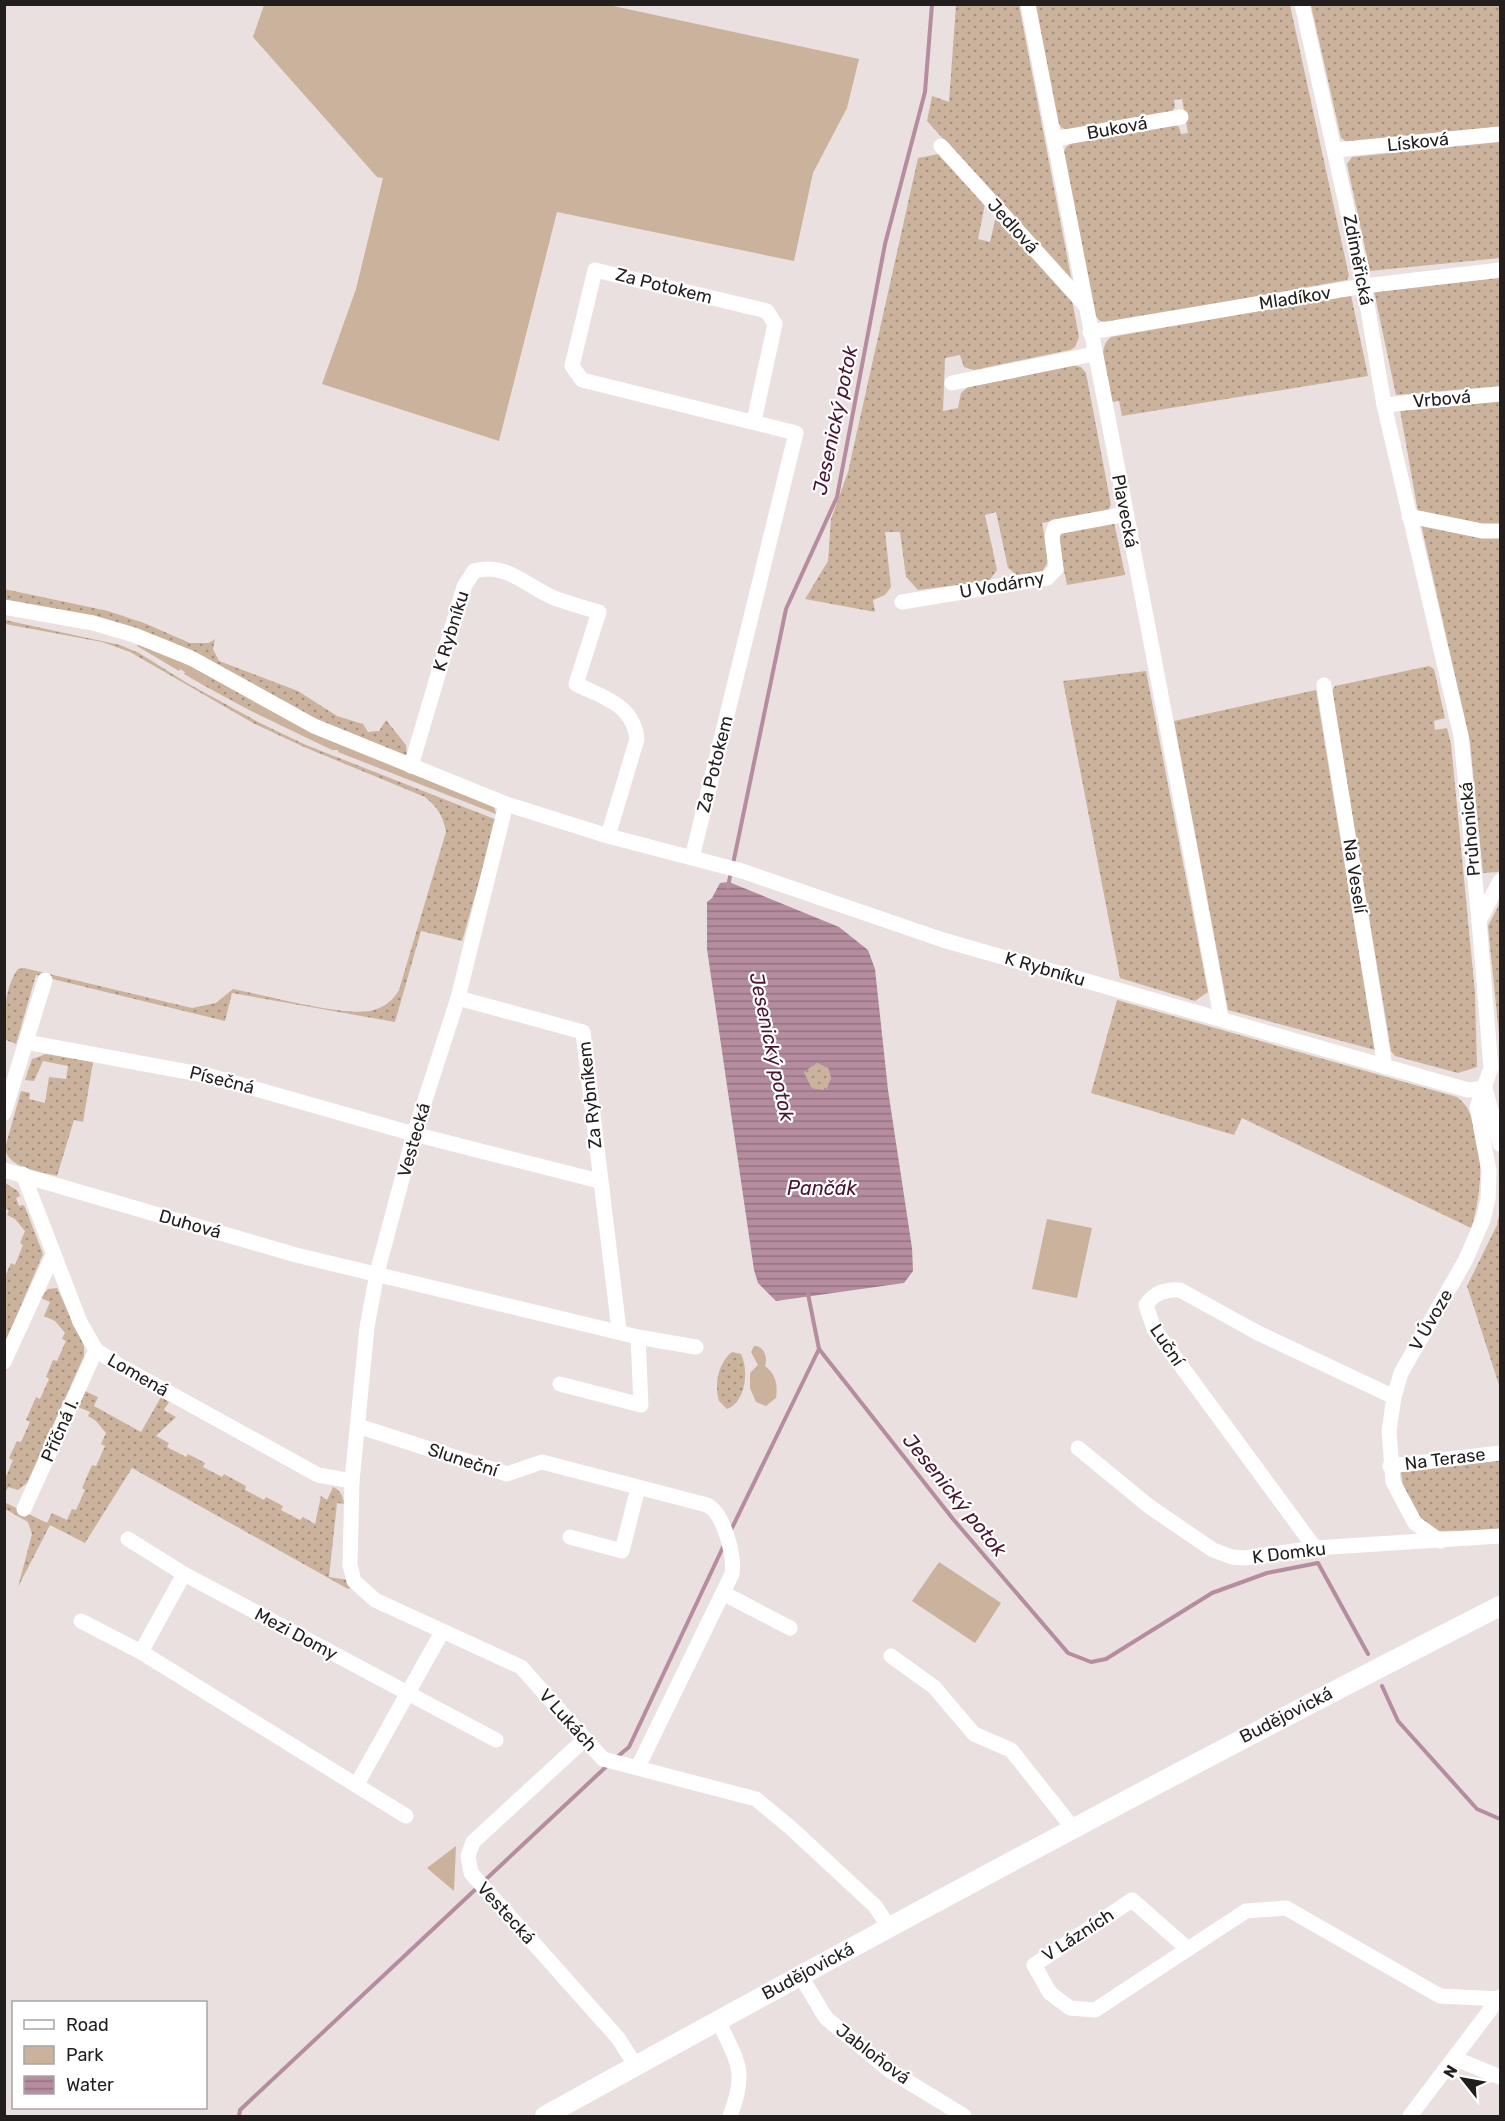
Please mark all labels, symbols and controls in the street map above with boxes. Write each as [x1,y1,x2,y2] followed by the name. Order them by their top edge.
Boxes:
[1085,112,1149,144] street label: Buková
[1386,128,1450,156] street label: Lísková
[983,194,1043,258] street label: Jedlová
[1338,213,1378,307] street label: Zdiměřická
[613,263,715,309] street label: Za Potokem
[1257,281,1333,315] street label: Mladíkov
[807,343,863,497] water label: Jesenický potok
[1412,386,1472,412] street label: Vrbová
[1107,472,1143,550] street label: Plavecká
[958,567,1046,603] street label: U Vodárny
[428,588,474,674] street label: K Rybníku
[692,713,738,815] street label: Za Potokem
[1455,781,1485,877] street label: Průhonická
[1338,837,1372,917] street label: Na Veselí
[1002,947,1088,991] street label: K Rybníku
[744,970,800,1124] water label: Jesenický potok
[573,1040,607,1150] street label: Za Rybníkem
[187,1061,257,1099] street label: Písečná
[393,1100,435,1180] street label: Vestecká
[787,1176,858,1200] water label: Pančák
[156,1205,224,1243] street label: Duhová
[1405,1285,1457,1355] street label: V Úvoze
[1145,1320,1190,1372] street label: Luční
[103,1349,173,1401] street label: Lomená
[36,1395,84,1465] street label: Příčná I.
[898,1429,1012,1562] water label: Jesenický potok
[425,1438,502,1482] street label: Sluneční
[1403,1443,1487,1475] street label: Na Terase
[1251,1538,1327,1568] street label: K Domku
[251,1603,341,1665] street label: Mezi Domy
[1236,1682,1336,1748] street label: Budějovická
[534,1684,602,1756] street label: V Lukách
[472,1877,540,1949] street label: Vestecká
[1038,1904,1118,1966] street label: V Lázních
[758,1937,858,2005] street label: Budějovická
[12,2001,207,2109] legend
[66,2014,109,2036] text: Road
[832,2019,914,2089] street label: Jabloňová
[66,2044,104,2066] text: Park
[1433,2049,1493,2109] north arrow
[1439,2062,1462,2081] text: N
[66,2074,114,2096] text: Water

